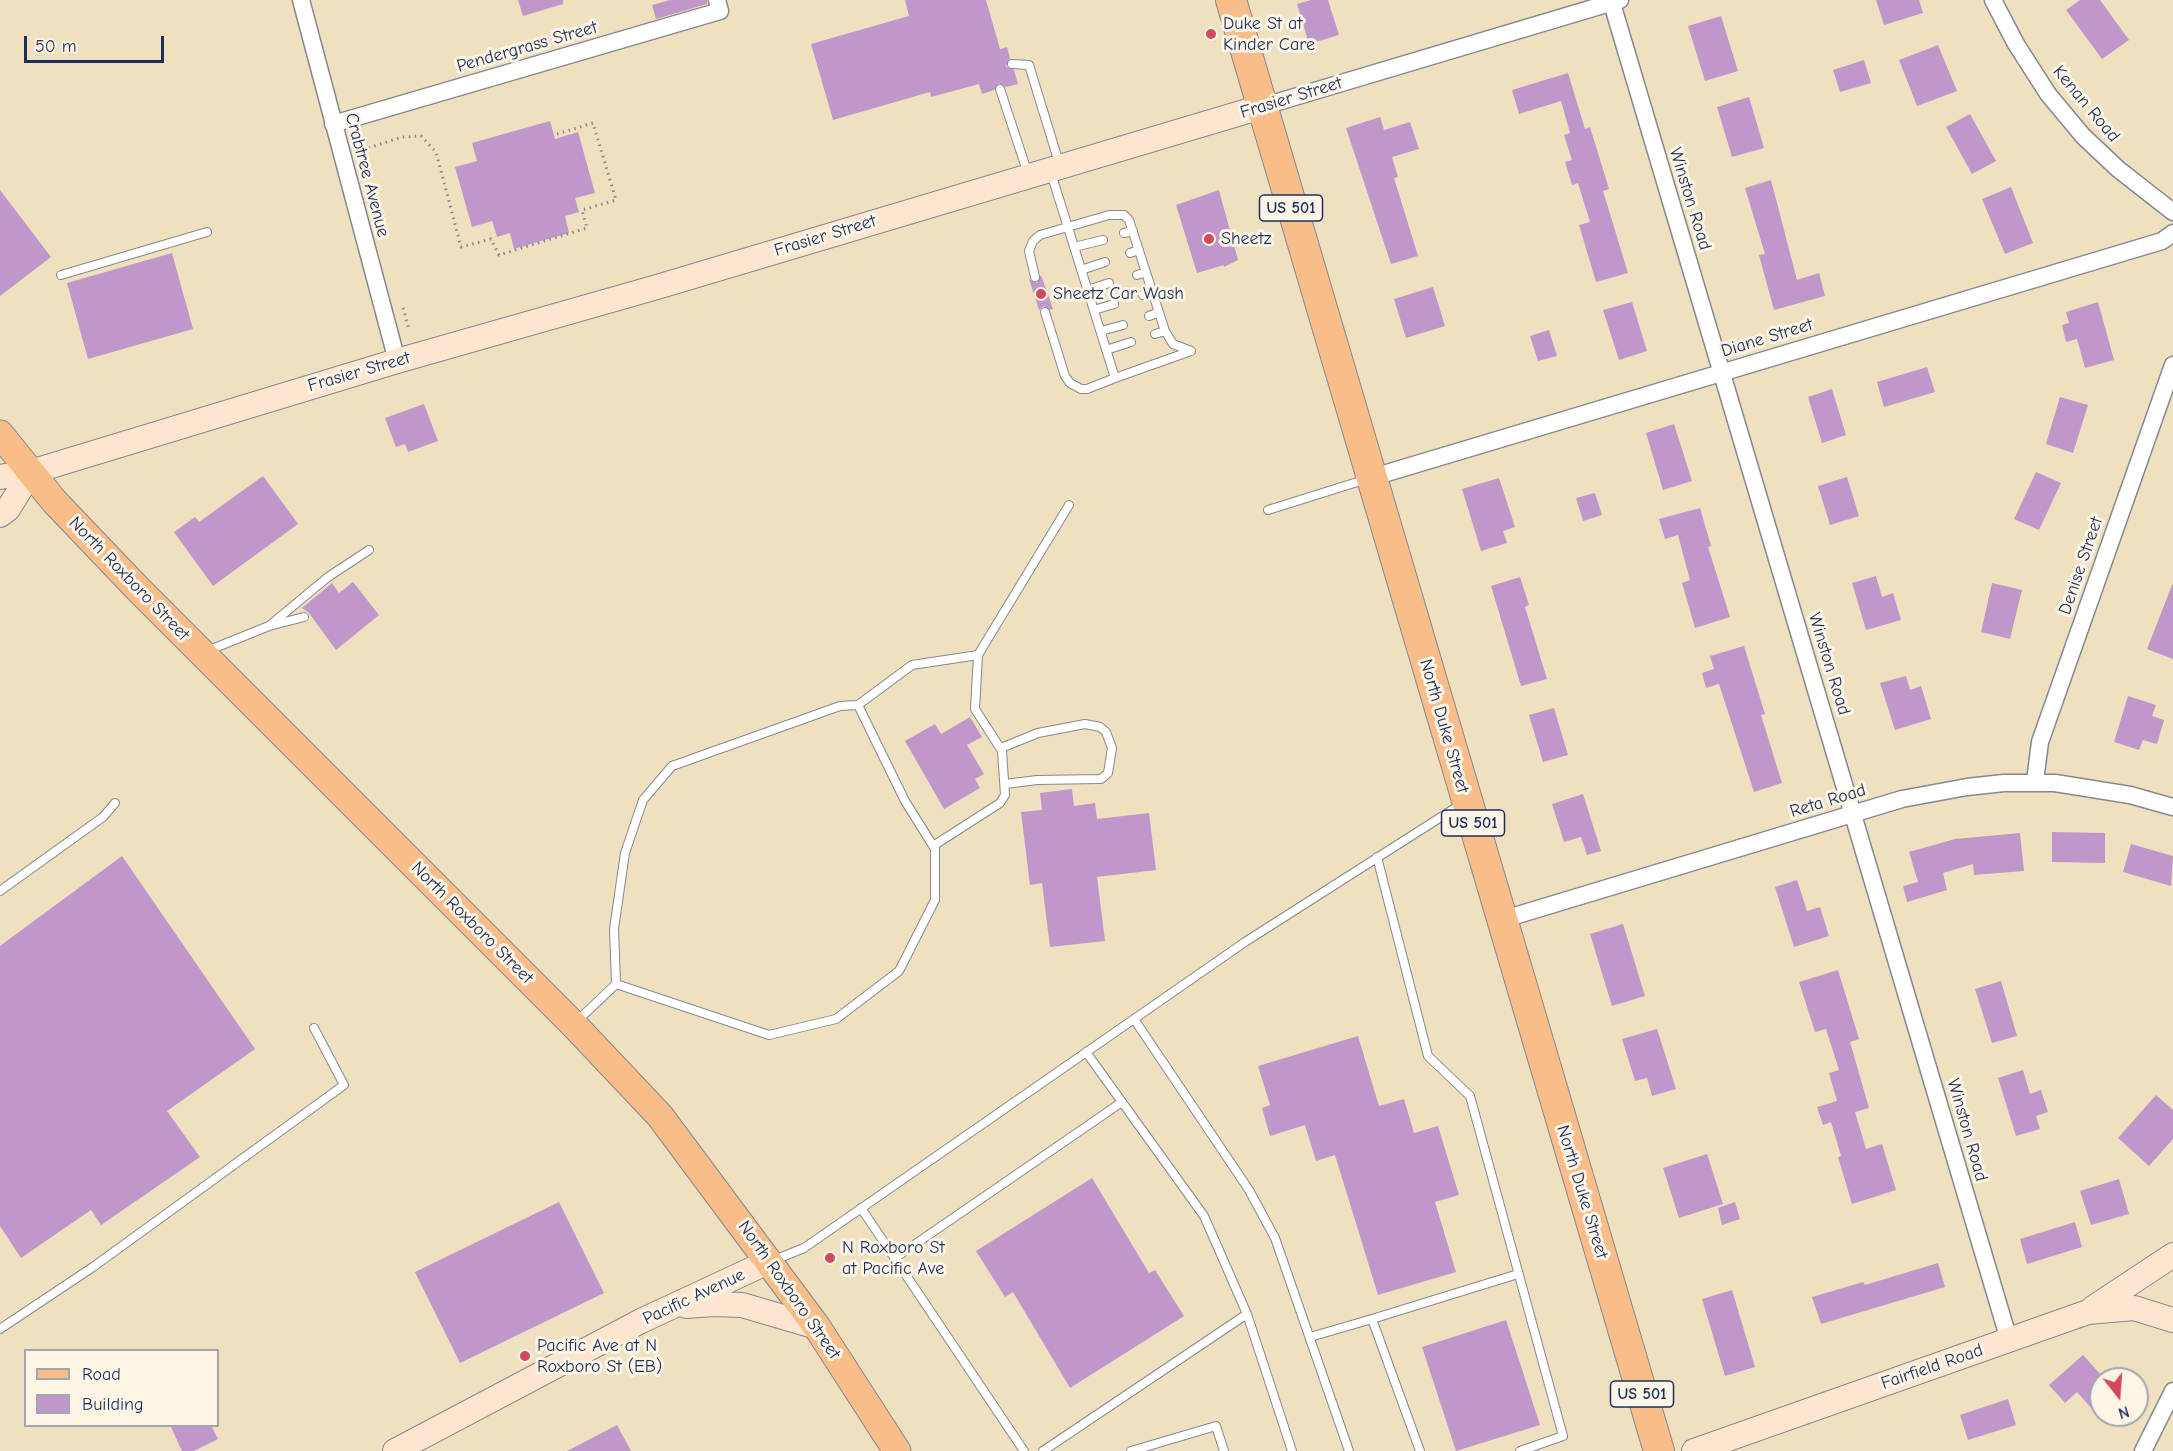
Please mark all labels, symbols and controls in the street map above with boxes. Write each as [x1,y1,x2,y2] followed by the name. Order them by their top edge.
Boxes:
[1223,13,1315,56] place label: Duke St at Kinder Care
[454,17,600,77] street label: Pendergrass Street
[27,24,166,62] scale bar
[1204,27,1218,41] marker: Duke St at Kinder Care
[35,36,77,57] text: 50 m
[2048,61,2124,147] street label: Kenan Road
[1237,72,1345,124] street label: Frasier Street
[340,111,394,239] street label: Crabtree Avenue
[1664,145,1716,253] street label: Winston Road
[1260,195,1322,221] road number: US 501
[771,210,879,262] street label: Frasier Street
[1221,228,1272,250] place label: Sheetz
[1202,232,1216,246] marker: Sheetz
[1053,283,1184,305] place label: Sheetz Car Wash
[1034,287,1048,301] marker: Sheetz Car Wash
[1719,314,1815,362] street label: Diane Street
[305,347,413,397] street label: Frasier Street
[64,513,194,645] street label: North Roxboro Street
[2054,514,2108,618] street label: Denise Street
[1803,610,1855,718] street label: Winston Road
[1415,657,1473,795] street label: North Duke Street
[1787,779,1869,823] street label: Reta Road
[1442,810,1504,836] road number: US 501
[406,857,538,989] street label: North Roxboro Street
[1942,1076,1992,1184] street label: Winston Road
[1551,1123,1613,1261] street label: North Duke Street
[733,1217,845,1363] street label: North Roxboro Street
[842,1237,945,1280] place label: N Roxboro St at Pacific Ave
[823,1251,837,1265] marker: N Roxboro St at Pacific Ave
[640,1264,748,1330] street label: Pacific Avenue
[537,1335,662,1378] place label: Pacific Ave at N Roxboro St (EB)
[1878,1339,1986,1395] street label: Fairfield Road
[24,1349,219,1427] legend
[518,1349,532,1363] marker: Pacific Ave at N Roxboro St (EB)
[82,1364,121,1385] text: Road
[2089,1367,2149,1427] north arrow
[1610,1381,1674,1407] road number: US 501
[82,1394,144,1415] text: Building
[2116,1402,2131,1422] text: N

